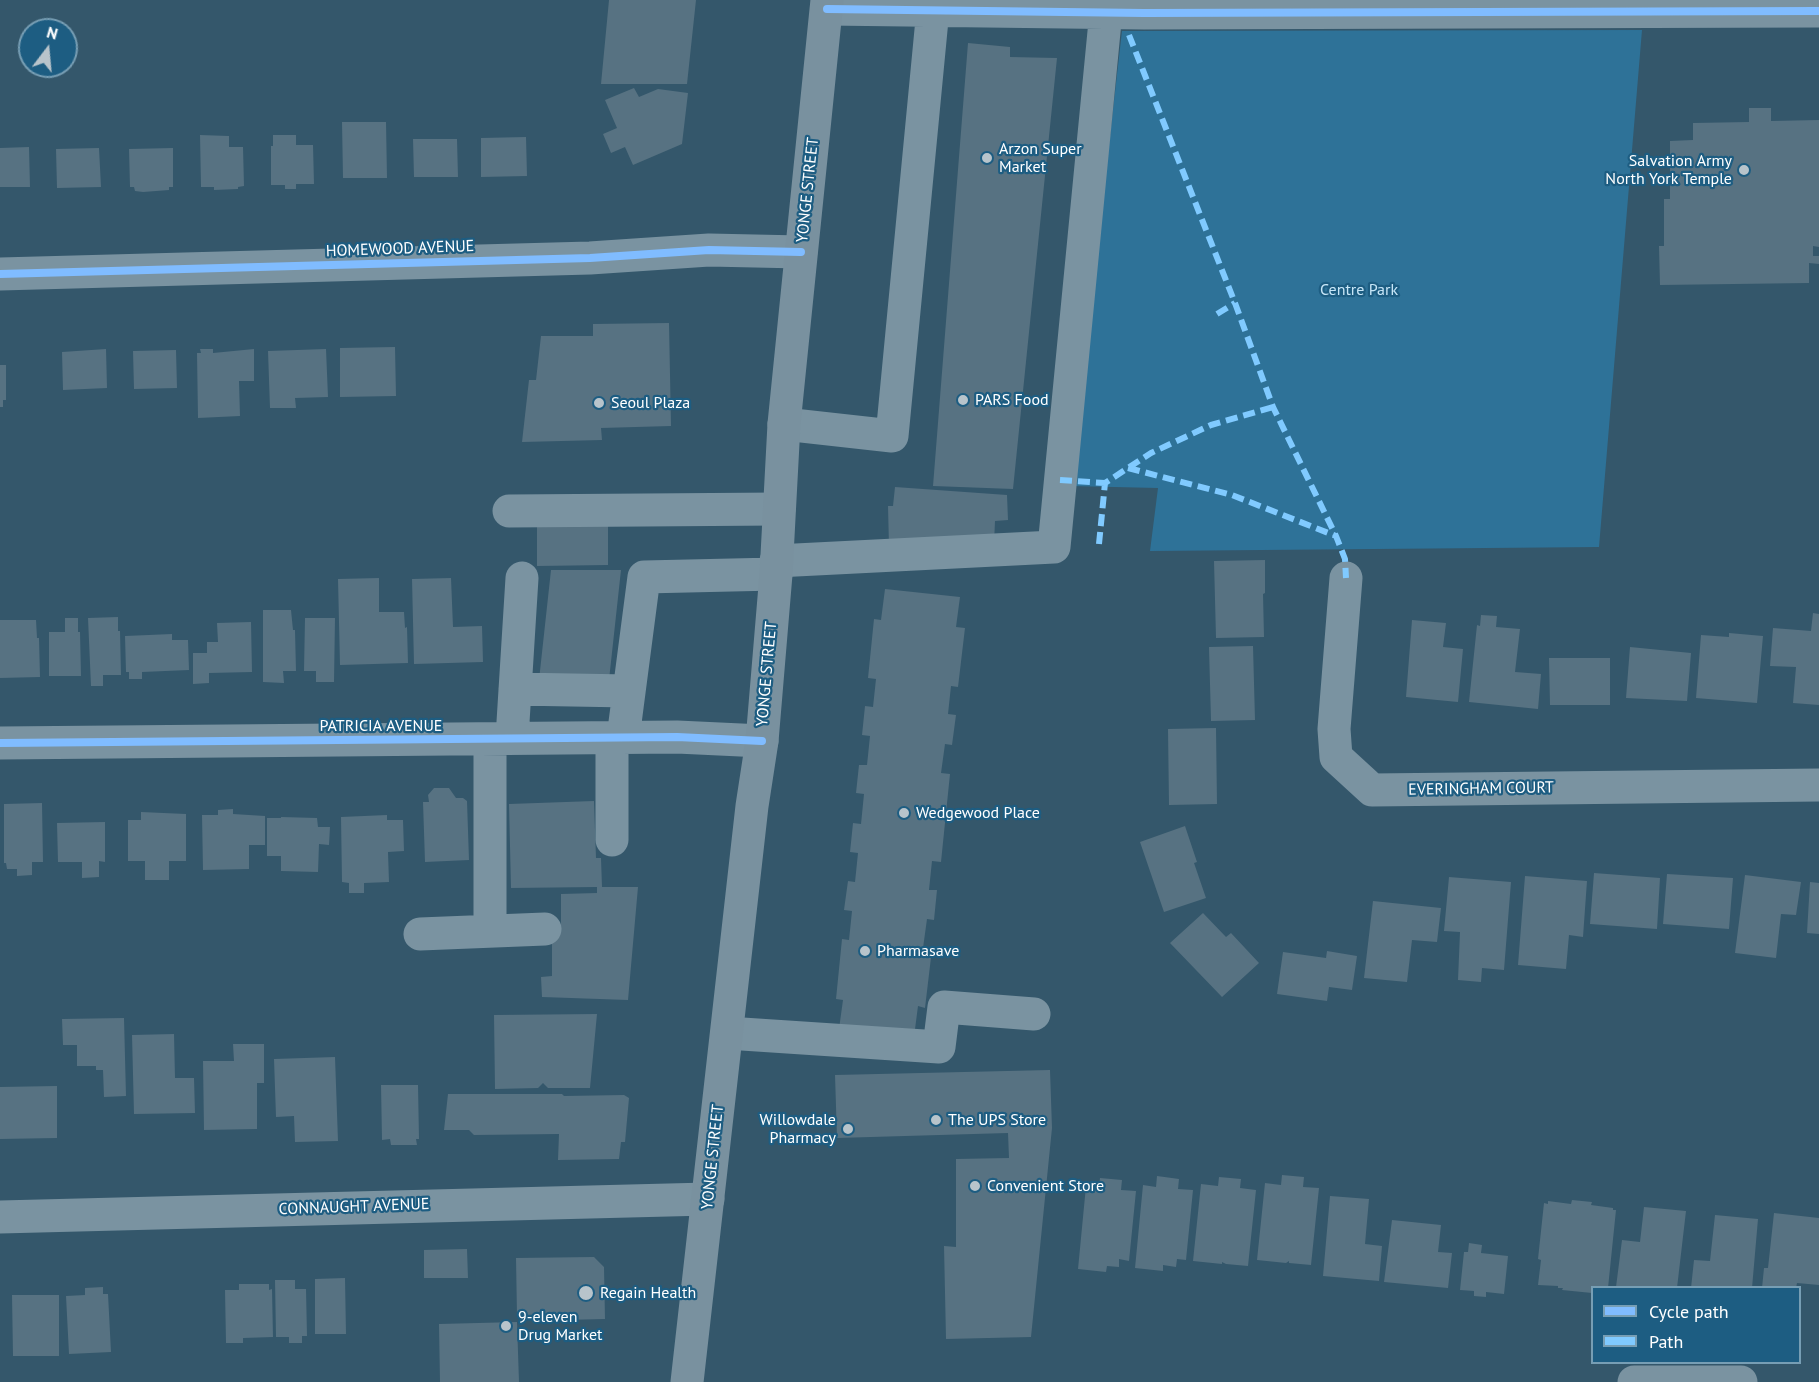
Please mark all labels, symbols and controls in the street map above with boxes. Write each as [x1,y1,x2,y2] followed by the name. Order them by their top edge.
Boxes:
[18,18,78,78] north arrow
[45,22,60,44] text: N
[793,137,823,243] street label: YONGE STREET
[999,139,1082,177] place label: Arzon Super Market
[980,151,994,165] marker: Arzon Super Market
[1605,151,1732,189] place label: Salvation Army North York Temple
[1737,163,1751,177] marker: Salvation Army North York Temple
[325,237,475,261] street label: HOMEWOOD AVENUE
[1320,280,1398,300] park label: Centre Park
[975,390,1049,410] place label: PARS Food
[611,393,690,413] place label: Seoul Plaza
[956,393,970,407] marker: PARS Food
[592,396,606,410] marker: Seoul Plaza
[753,621,781,727] street label: YONGE STREET
[320,716,442,736] street label: PATRICIA AVENUE
[1408,778,1554,800] street label: EVERINGHAM COURT
[916,803,1040,823] place label: Wedgewood Place
[897,806,911,820] marker: Wedgewood Place
[877,941,959,961] place label: Pharmasave
[858,944,872,958] marker: Pharmasave
[698,1104,728,1210] street label: YONGE STREET
[760,1110,836,1148] place label: Willowdale Pharmacy
[948,1110,1046,1130] place label: The UPS Store
[929,1113,943,1127] marker: The UPS Store
[841,1122,855,1136] marker: Willowdale Pharmacy
[987,1176,1104,1196] place label: Convenient Store
[968,1179,982,1193] marker: Convenient Store
[278,1195,430,1219] street label: CONNAUGHT AVENUE
[600,1283,696,1303] place label: Regain Health
[577,1284,595,1302] marker: Regain Health
[1591,1286,1801,1364] legend
[1649,1300,1729,1323] text: Cycle path
[518,1307,602,1345] place label: 9-eleven Drug Market
[499,1319,513,1333] marker: 9-eleven Drug Market
[1649,1330,1683,1353] text: Path

